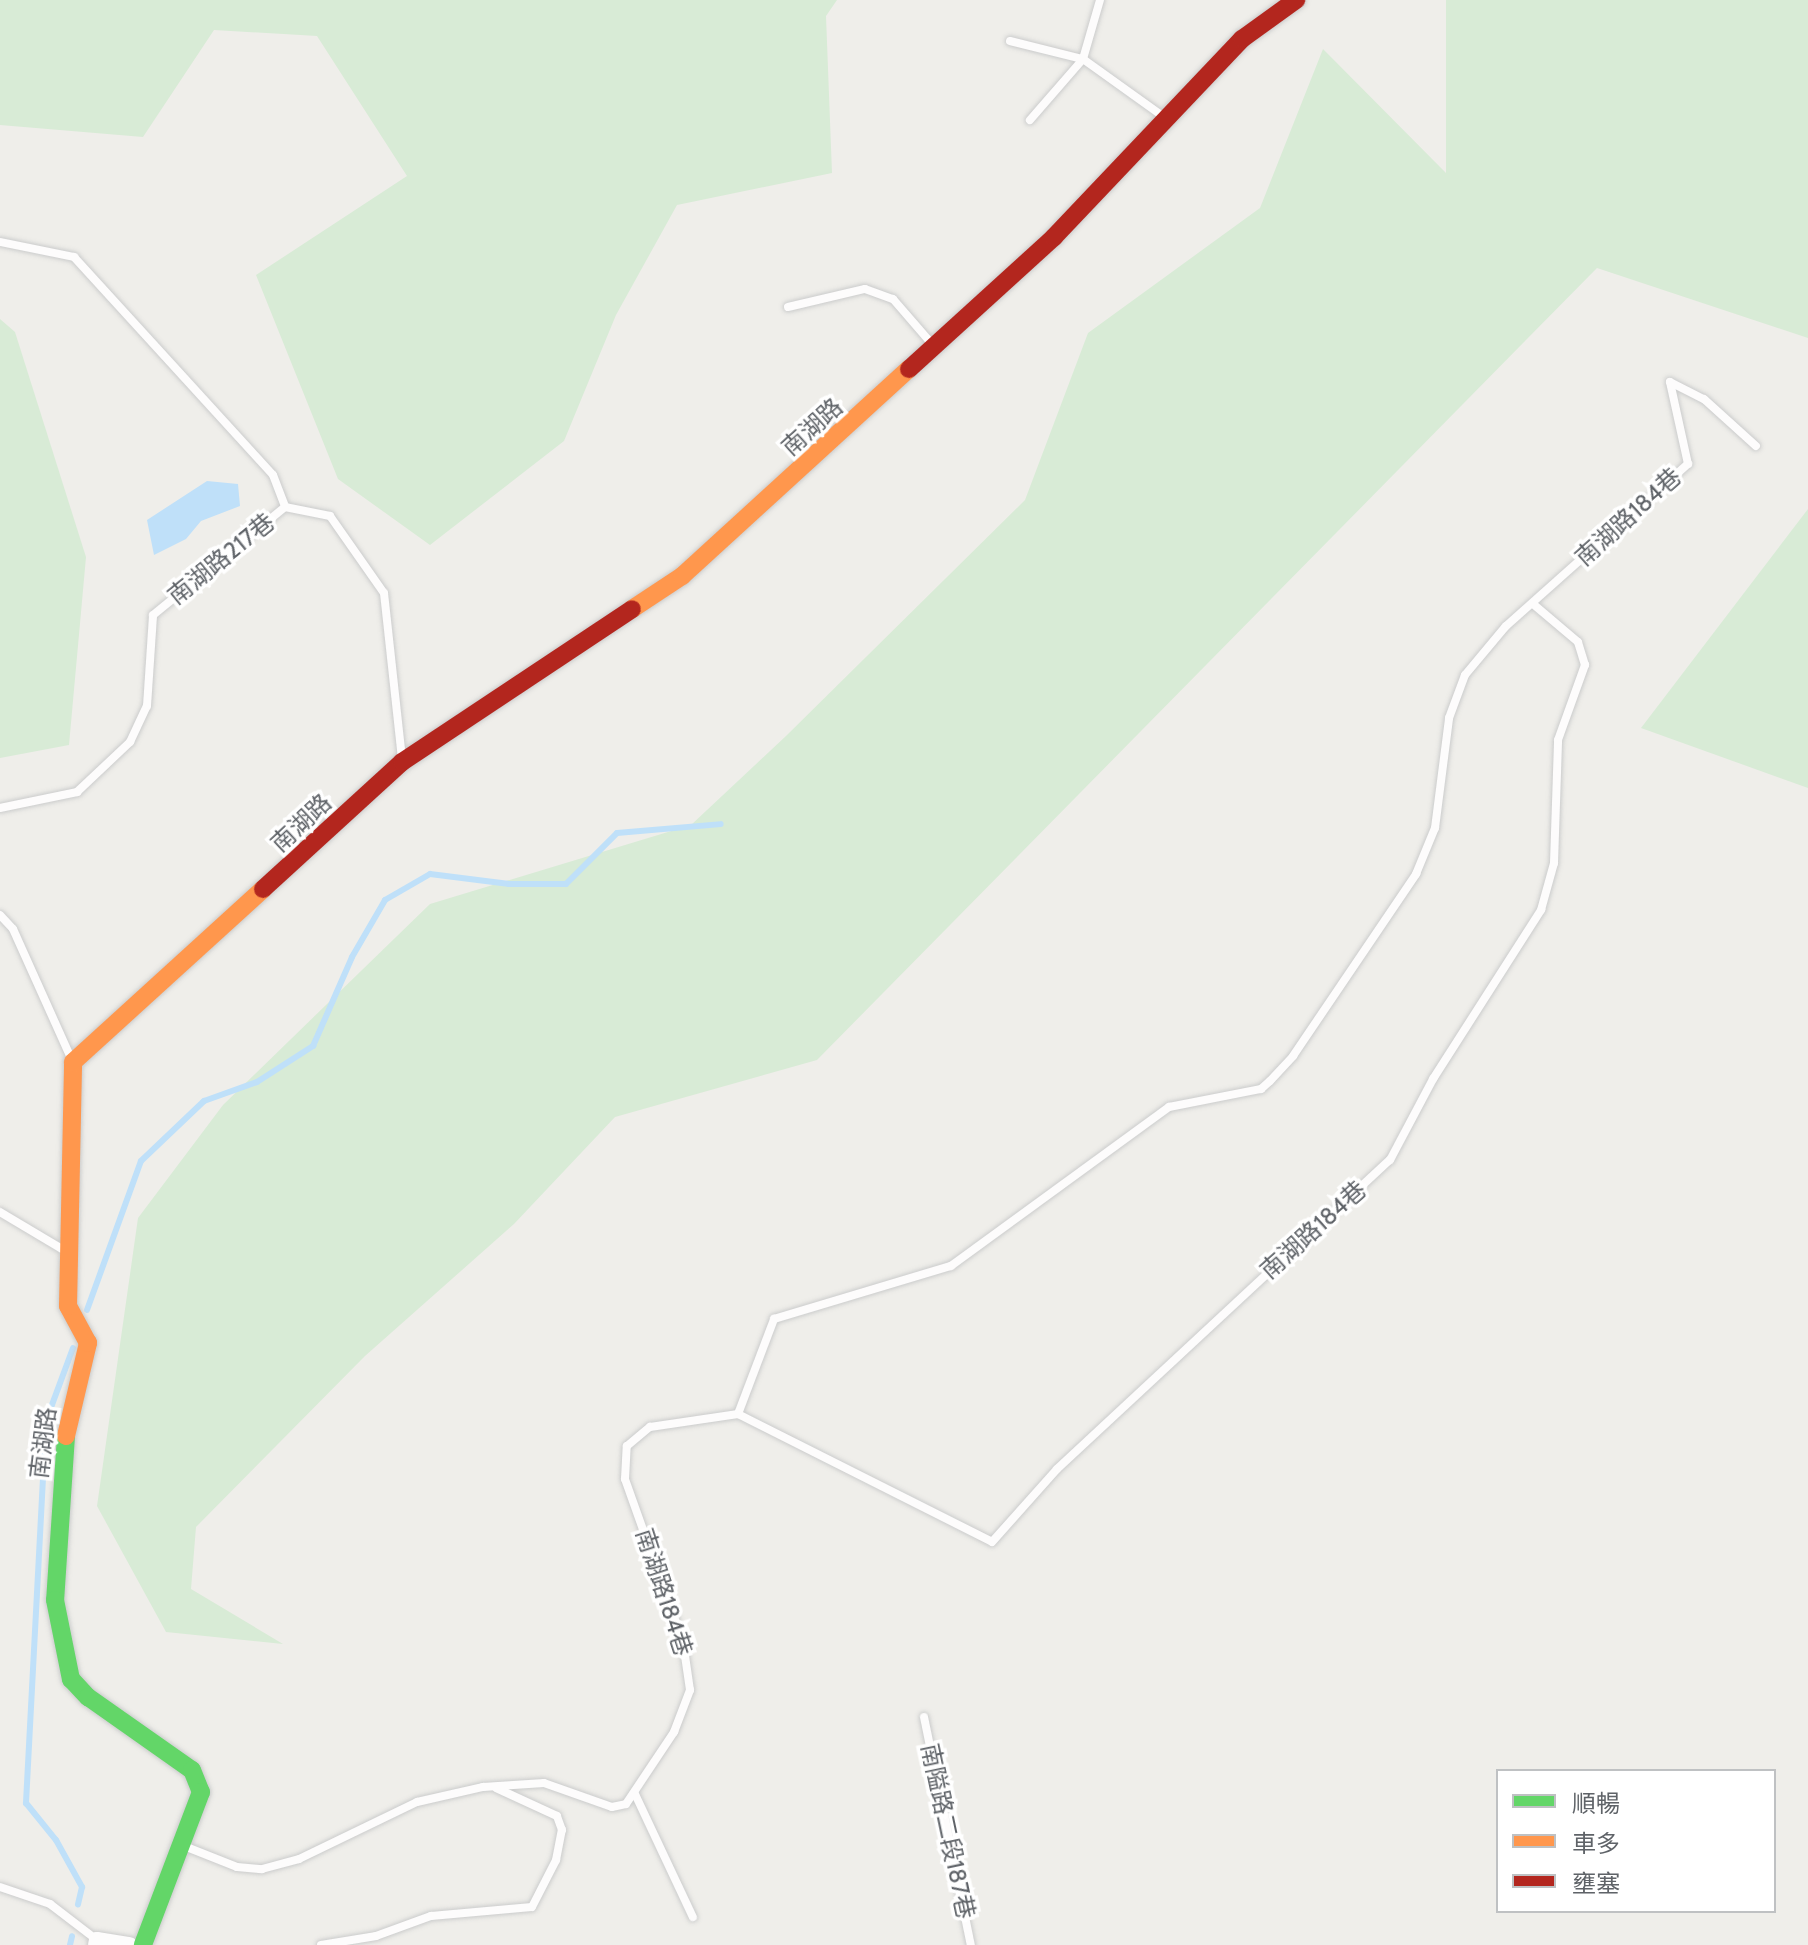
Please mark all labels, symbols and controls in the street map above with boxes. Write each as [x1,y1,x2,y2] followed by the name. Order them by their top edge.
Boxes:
[776,392,848,462] street label: 南湖路
[1569,462,1687,572] street label: 南湖路184巷
[162,507,280,611] street label: 南湖路217巷
[265,788,337,858] street label: 南湖路
[1254,1175,1372,1285] street label: 南湖路184巷
[24,1406,62,1480] street label: 南湖路
[630,1525,698,1659] street label: 南湖路184巷
[915,1741,981,1921] street label: 南隘路二段187巷
[1496,1769,1776,1913] legend
[1572,1789,1620,1818] text: 順暢
[1572,1829,1620,1858] text: 車多
[1572,1869,1620,1898] text: 壅塞

